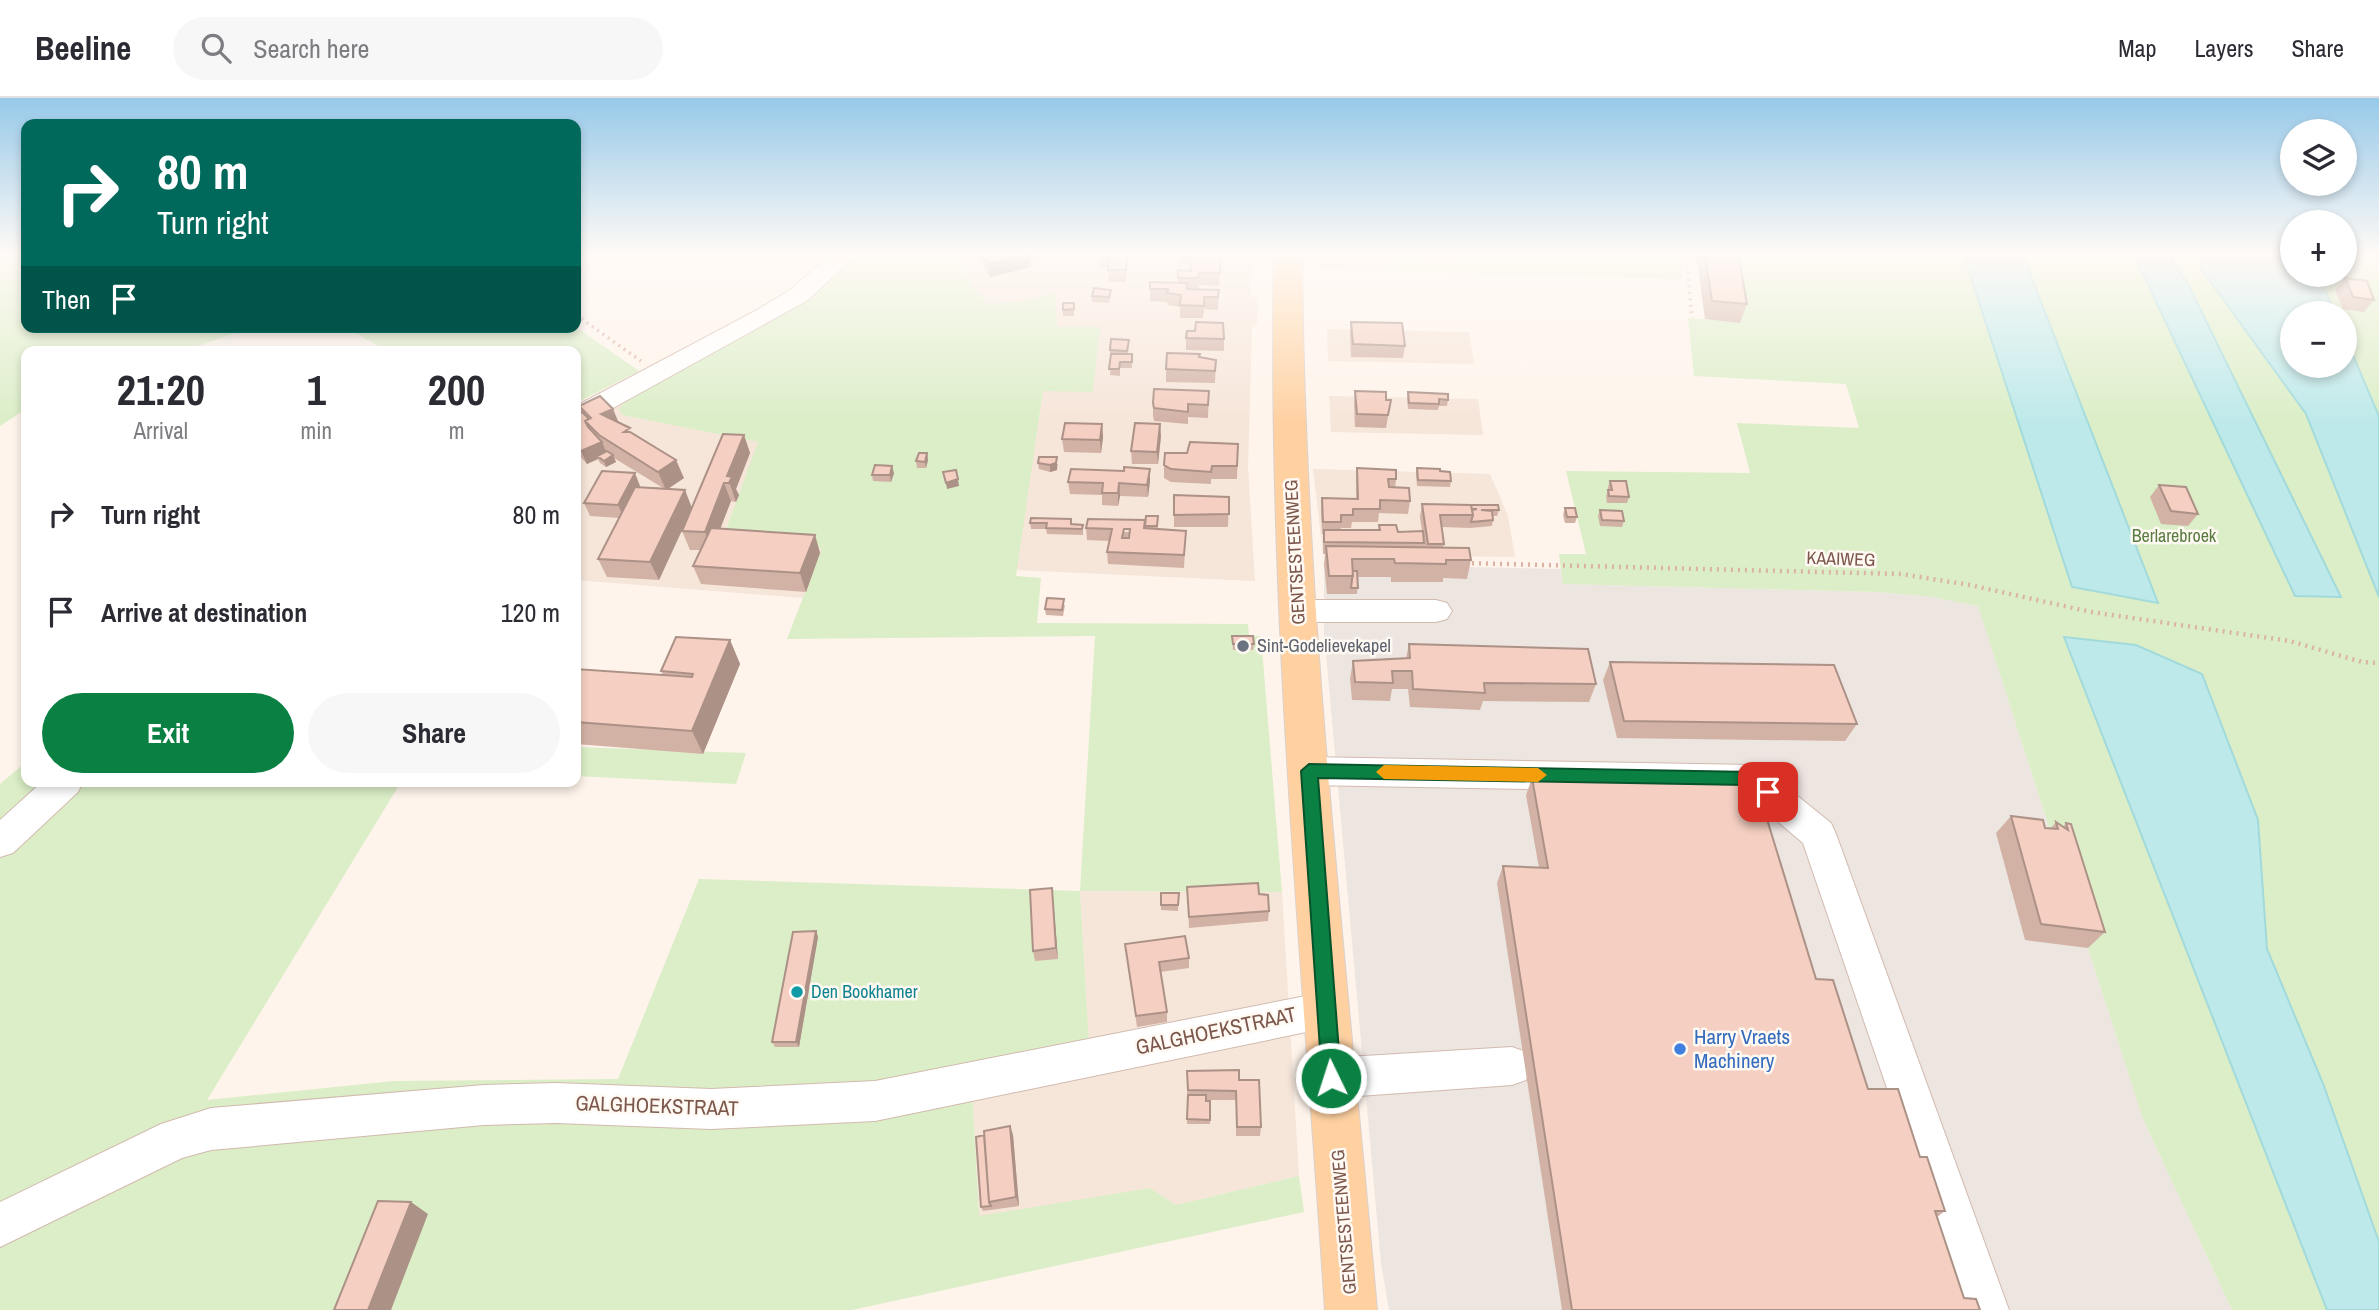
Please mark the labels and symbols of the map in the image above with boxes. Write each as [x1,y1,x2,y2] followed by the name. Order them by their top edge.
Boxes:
[1278,479,1311,625] street label: GENTSESTEENWEG
[2132,523,2217,548] park label: Berlarebroek
[1806,545,1876,572] street label: KAAIWEG
[1257,633,1391,658] place label: Sint-Godelievekapel
[1235,638,1251,654] marker: Sint-Godelievekapel
[1738,762,1798,822] pin
[811,979,918,1004] place label: Den Bookhamer
[789,984,805,1000] marker: Den Bookhamer
[1133,999,1299,1062] street label: GALGHOEKSTRAAT
[1694,1022,1790,1075] place label: Harry Vraets Machinery
[1294,1041,1368,1115] position arrow
[1672,1041,1688,1057] marker: Harry Vraets Machinery
[575,1088,740,1123] street label: GALGHOEKSTRAAT
[1325,1149,1362,1295] street label: GENTSESTEENWEG

